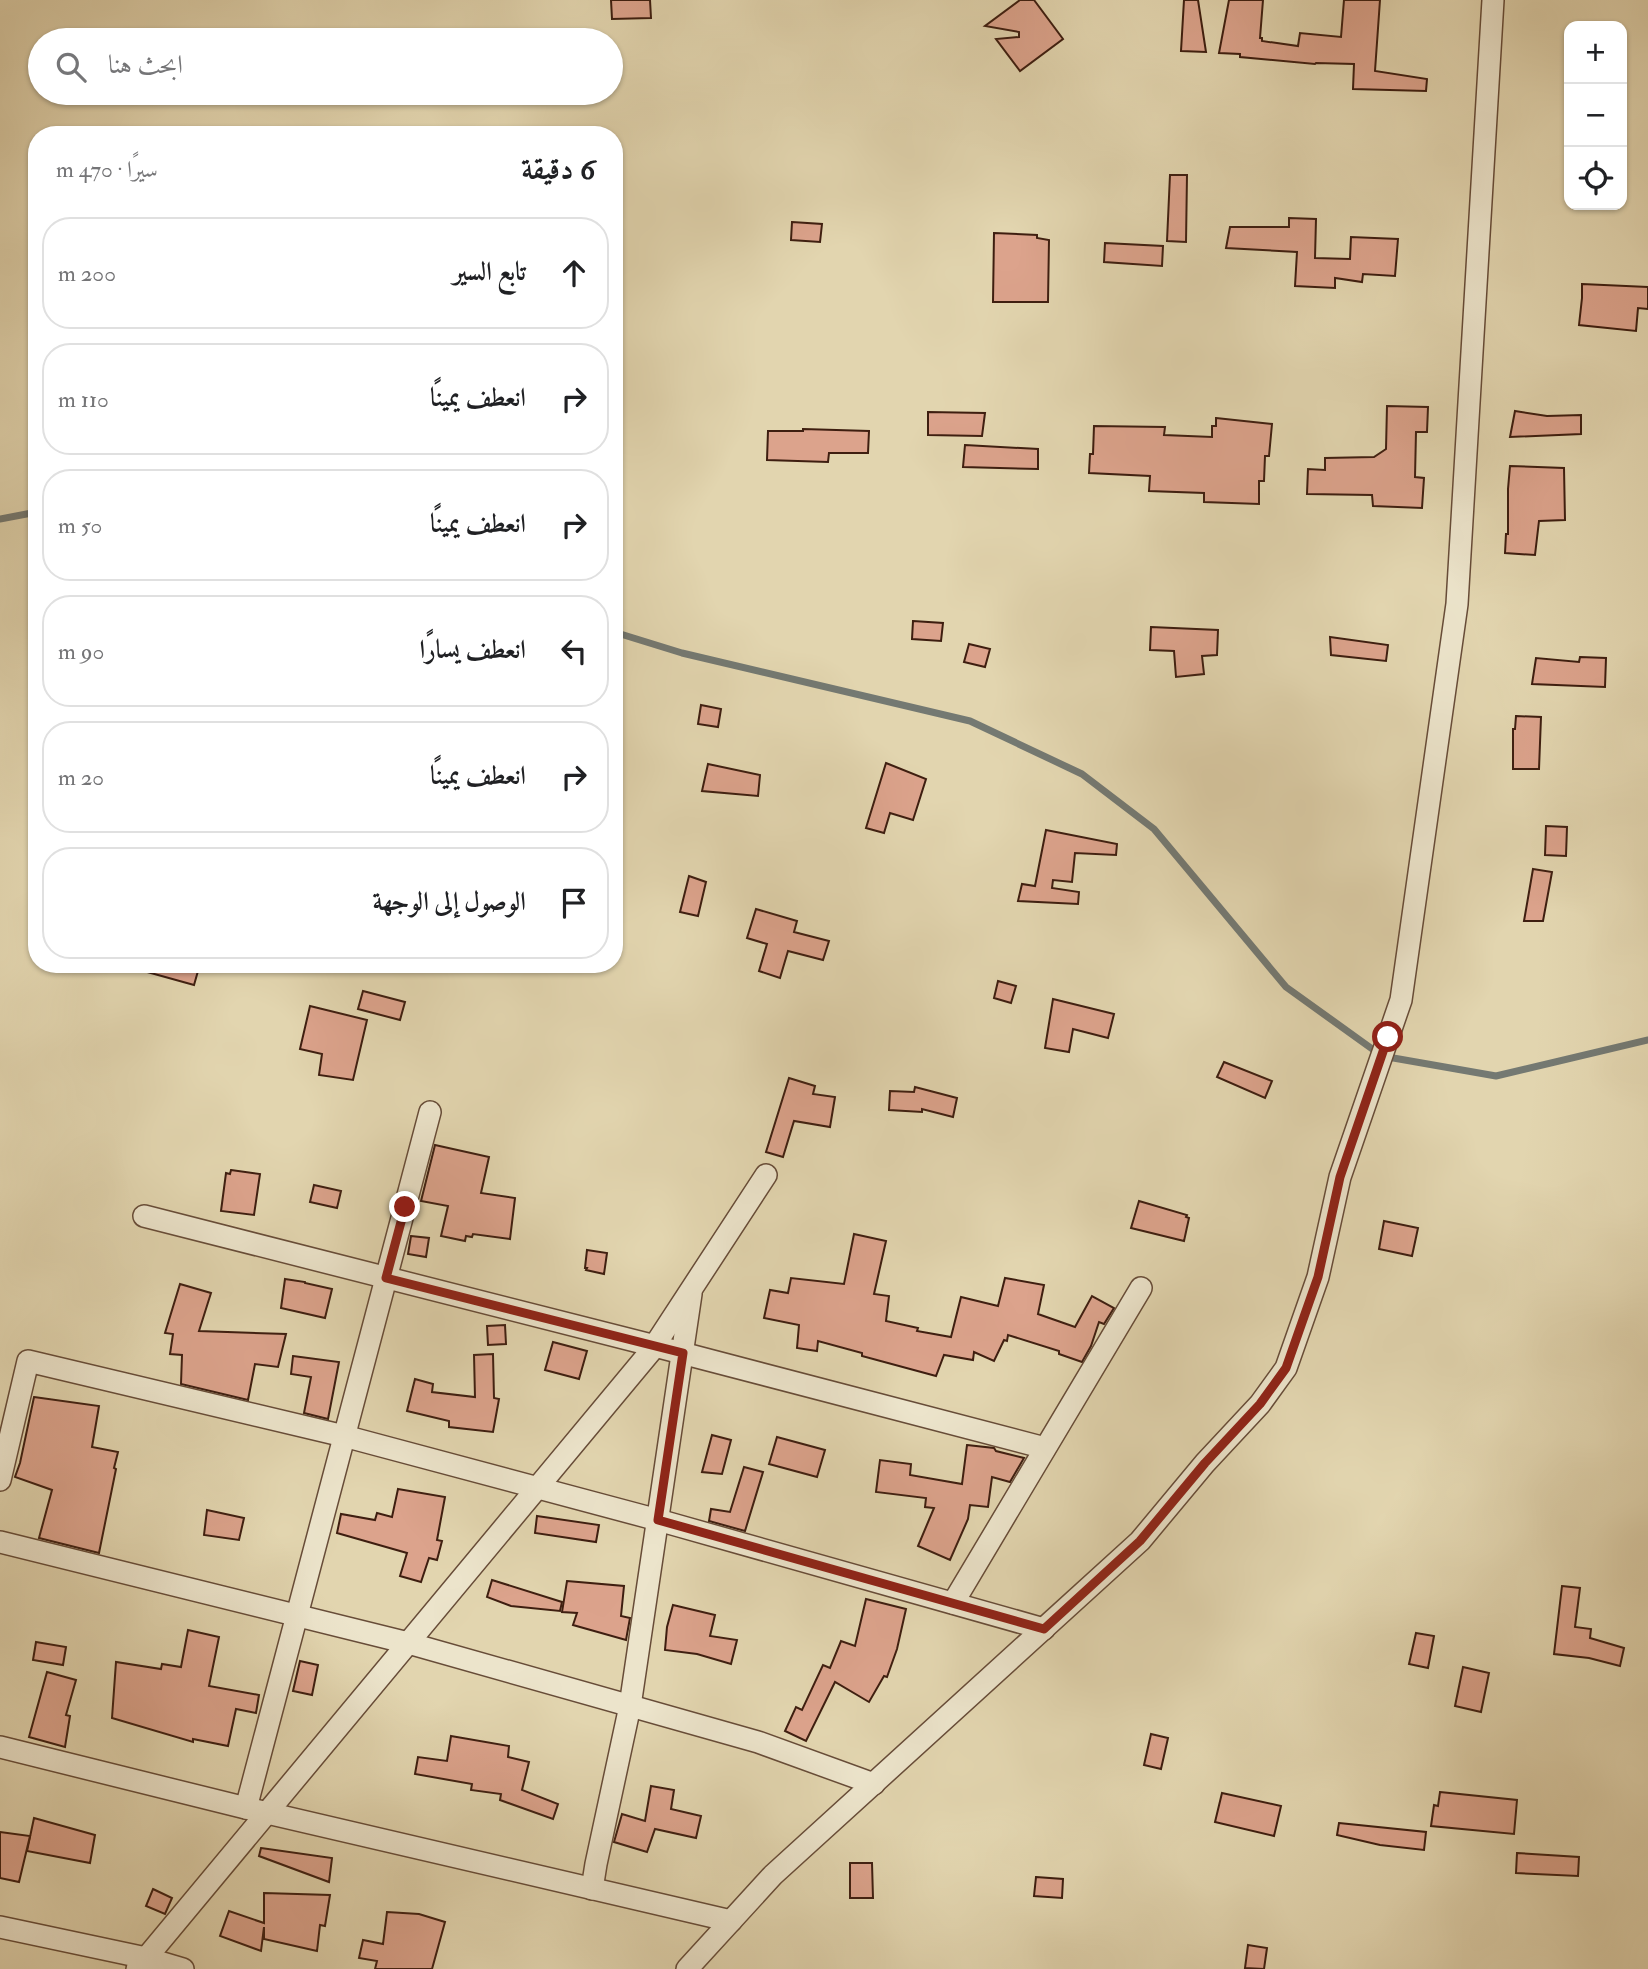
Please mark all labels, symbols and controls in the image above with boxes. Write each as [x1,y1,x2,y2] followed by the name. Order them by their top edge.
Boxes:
[1564,21,1627,210] map controls
[1564,21,1627,84] button: +
[28,28,623,105] search box
[52,48,90,86] icon: search
[108,49,183,81] text: ابحث هنا
[1564,84,1627,147] button: −
[1564,147,1627,210] button: locate
[521,151,595,188] text: 6 دقيقة
[56,155,158,184] text: سيرًا · 470 m
[555,254,593,292] icon: ahead
[453,256,526,288] text: تابع السير
[58,259,116,288] text: 200 m
[555,380,593,418] icon: right
[430,382,526,414] text: انعطف يمينًا
[58,385,109,414] text: 110 m
[555,506,593,544] icon: right
[430,508,526,540] text: انعطف يمينًا
[58,511,102,540] text: 50 m
[555,632,593,670] icon: left
[420,634,526,666] text: انعطف يسارًا
[58,637,104,666] text: 90 m
[555,758,593,796] icon: right
[430,760,526,792] text: انعطف يمينًا
[58,763,104,792] text: 20 m
[555,884,593,922] icon: arrive
[373,886,526,918] text: الوصول إلى الوجهة
[1372,1021,1403,1052] route start
[389,1191,420,1222] route end

